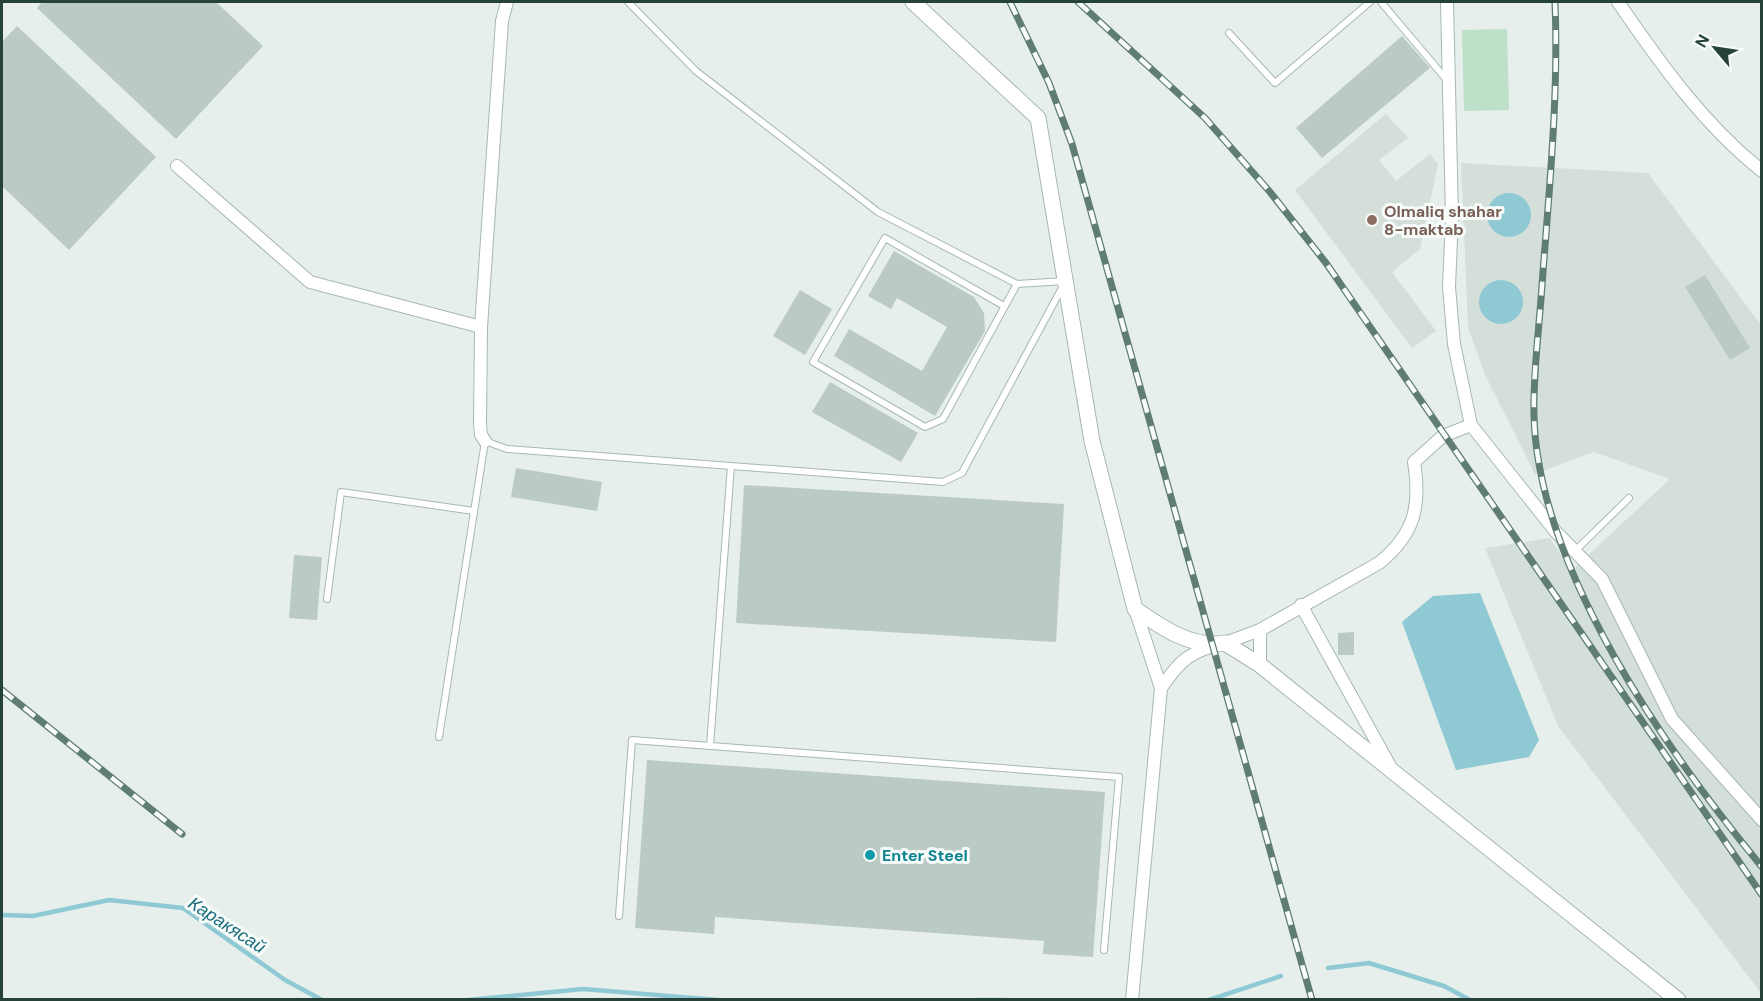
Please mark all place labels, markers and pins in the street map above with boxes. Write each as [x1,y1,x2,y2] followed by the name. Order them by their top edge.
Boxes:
[1384,201,1502,240] place label: Olmaliq shahar 8-maktab
[1365,213,1379,227] marker: Olmaliq shahar 8-maktab
[882,845,968,866] place label: Enter Steel
[863,848,877,862] marker: Enter Steel

